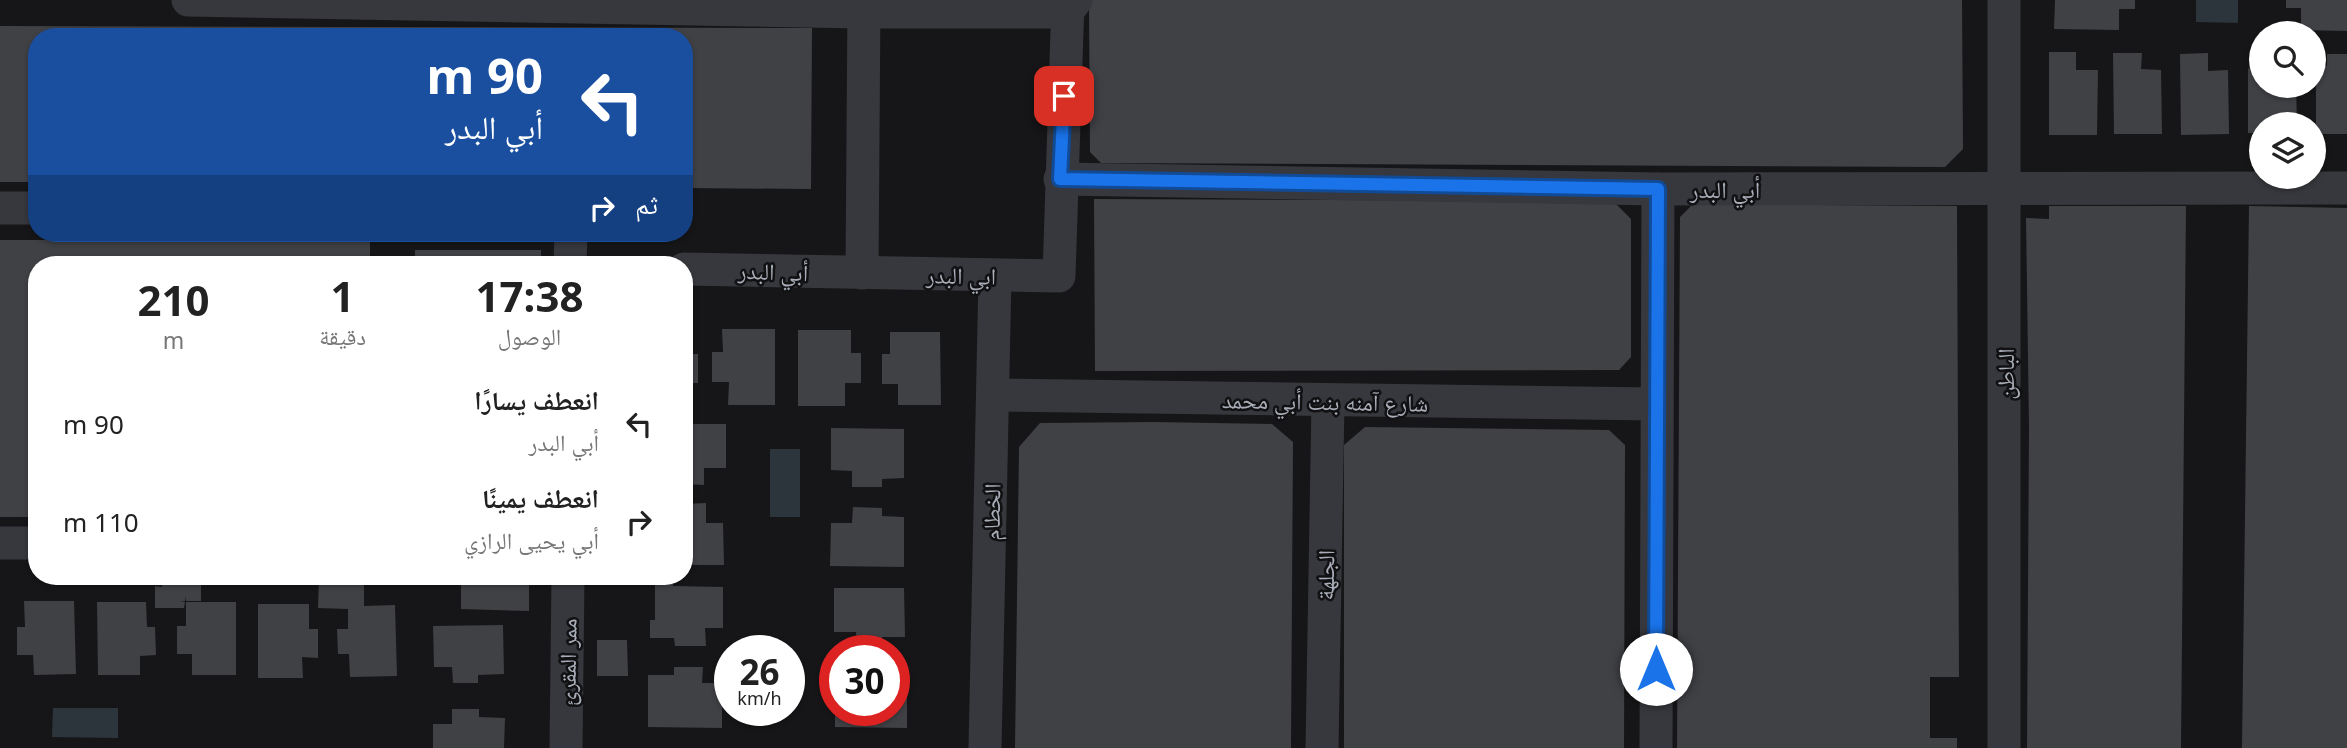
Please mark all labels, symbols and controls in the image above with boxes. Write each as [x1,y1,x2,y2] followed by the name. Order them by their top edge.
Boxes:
[2249,21,2326,189] map controls
[2249,21,2326,98] button: search
[426,42,543,108] text: 90 m
[567,56,658,147] icon: left
[1034,66,1094,126] pin
[1045,77,1083,115] icon: arrive
[445,105,543,148] text: أبي البدر
[2249,112,2326,189] button: layers
[1689,173,1760,209] street label: أبي البدر
[635,186,658,222] text: ثم
[583,189,621,227] icon: right
[736,254,809,292] street label: أبي البدر
[924,258,996,295] street label: ابي البدر
[331,267,355,324] text: 1
[476,267,583,324] text: 17:38
[138,271,210,328] text: 210
[319,320,366,352] text: دقيقة
[498,320,561,352] text: الوصول
[163,324,184,356] text: m
[1989,348,2021,400] street label: الباطن
[474,382,599,418] text: انعطف يسارًا
[1221,383,1428,423] street label: شارع آمنه بنت أبي محمد
[620,405,658,443] icon: left
[63,406,124,442] text: 90 m
[529,426,599,458] text: أبي البدر
[482,480,599,516] text: انعطف يمينًا
[975,483,1008,541] street label: الخطام
[620,503,658,541] icon: right
[63,504,139,540] text: 110 m
[464,524,599,556] text: أبي يحيى الرازي
[1309,549,1341,601] street label: الجلهة
[550,618,584,706] street label: ممر المقرئ
[1619,632,1693,706] position arrow
[819,635,910,726] speed limit sign: 30
[739,648,780,695] text: 26
[737,686,782,710] text: km/h

